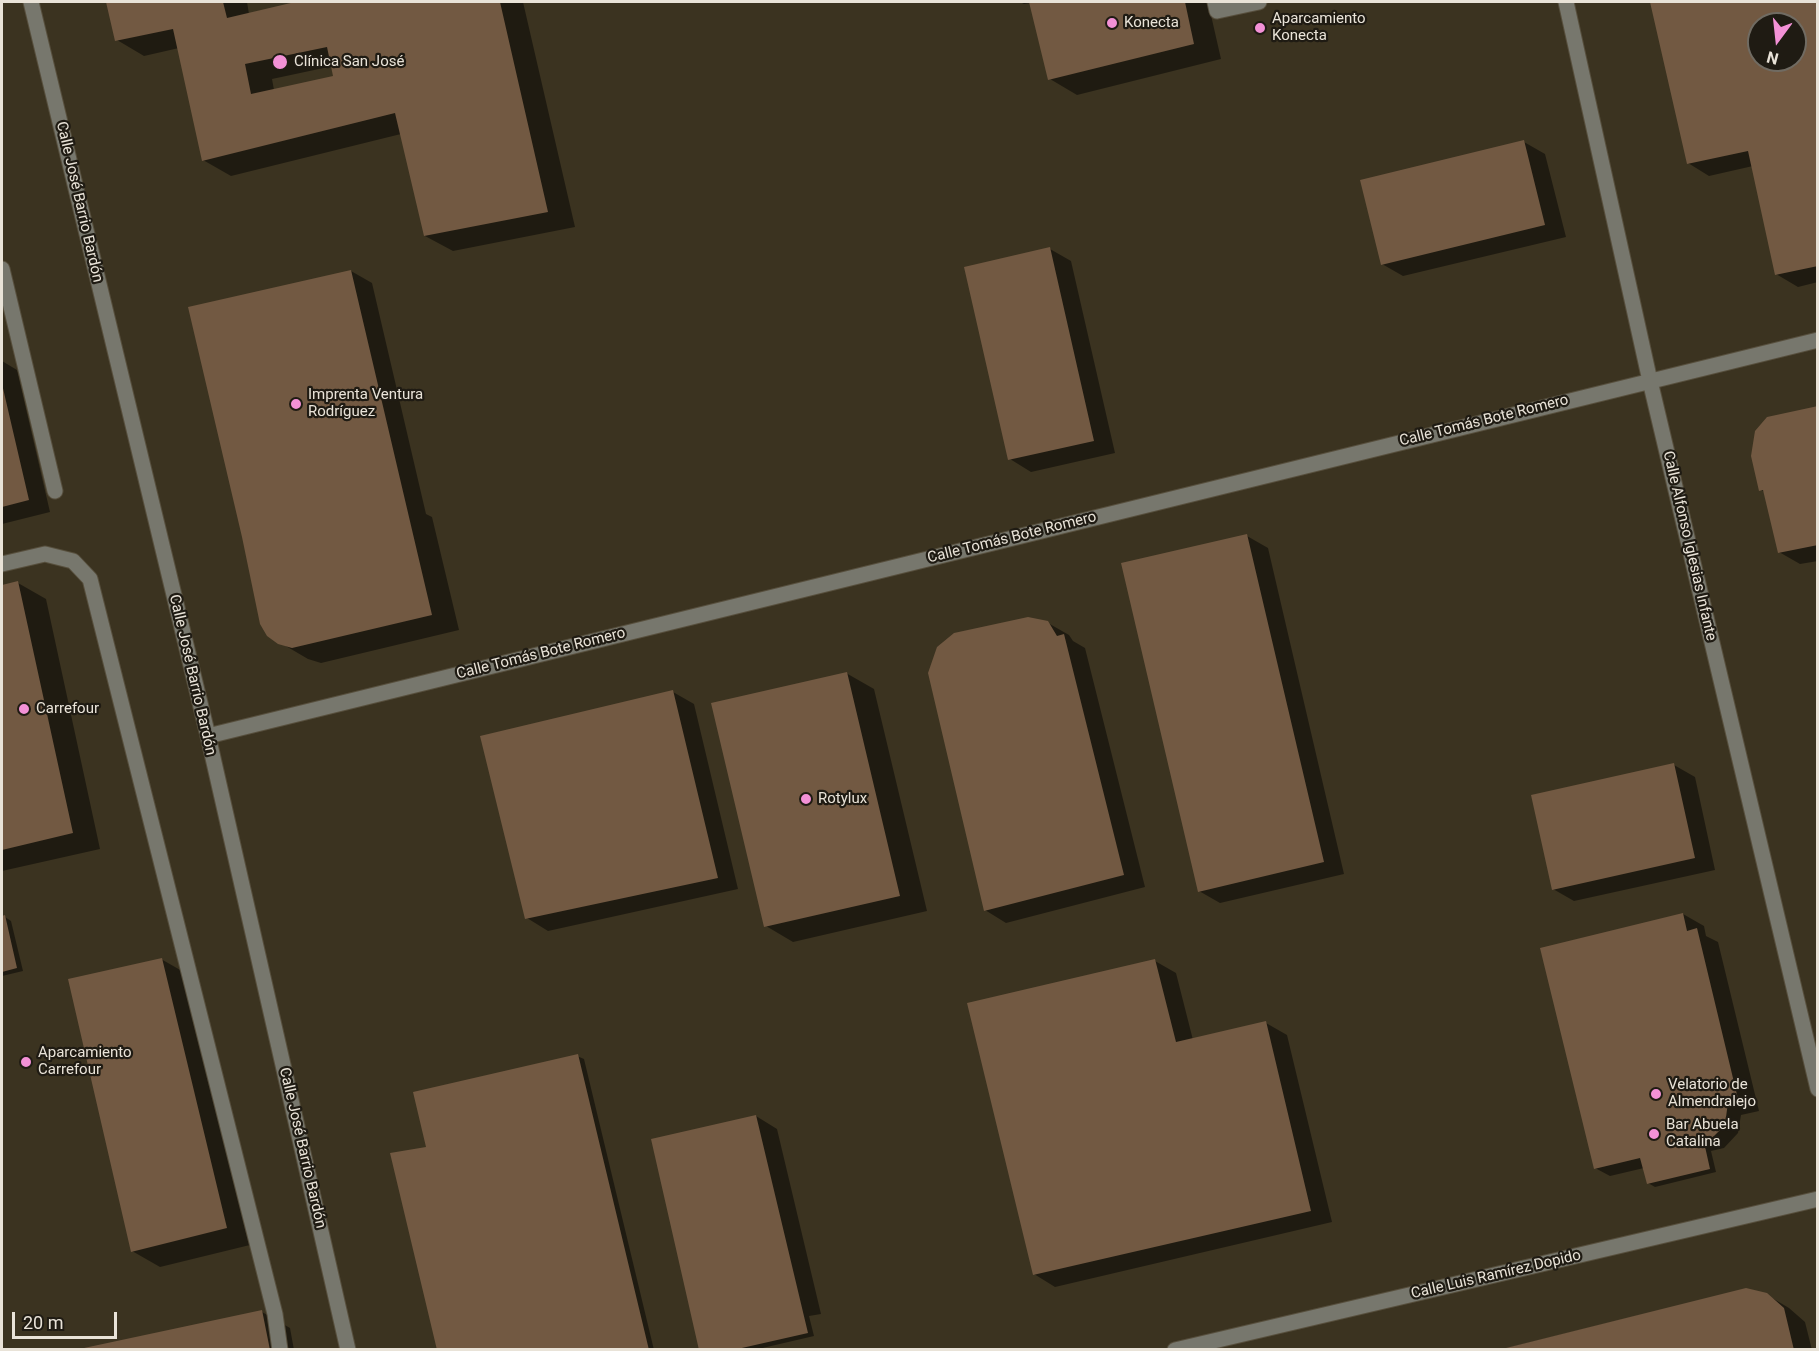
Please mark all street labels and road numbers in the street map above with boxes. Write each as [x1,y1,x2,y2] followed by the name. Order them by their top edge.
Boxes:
[52,120,106,284] street label: Calle José Barrio Bardón
[1398,391,1570,451] street label: Calle Tomás Bote Romero
[1658,449,1720,643] street label: Calle Alfonso Iglesias Infante
[926,508,1098,568] street label: Calle Tomás Bote Romero
[165,593,219,757] street label: Calle José Barrio Bardón
[455,624,627,684] street label: Calle Tomás Bote Romero
[275,1066,329,1230] street label: Calle José Barrio Bardón
[1409,1247,1583,1303] street label: Calle Luis Ramírez Dopido

